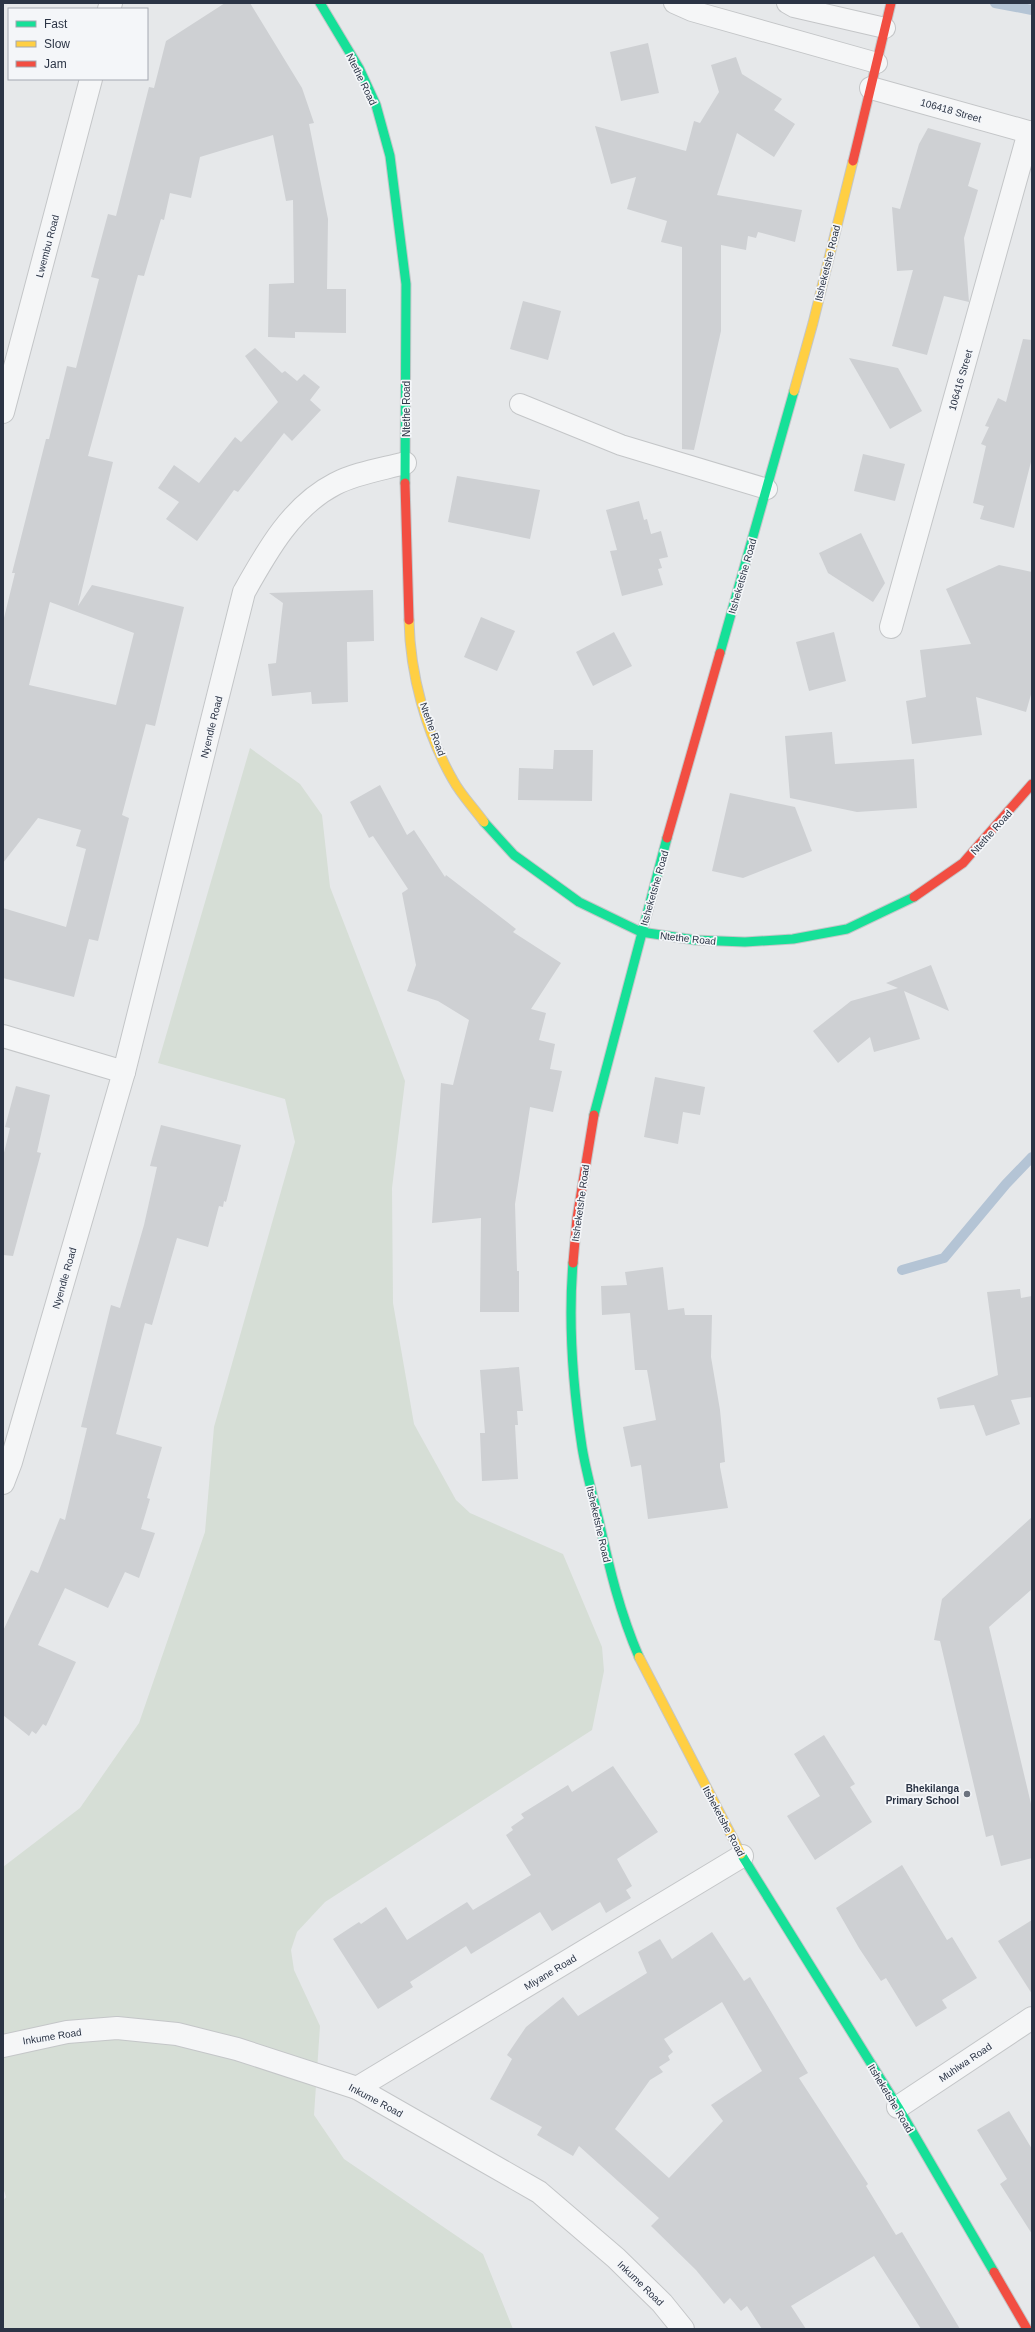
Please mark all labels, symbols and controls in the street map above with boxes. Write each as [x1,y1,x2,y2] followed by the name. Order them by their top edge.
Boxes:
[8,8,148,80] legend
[44,17,68,31] text: Fast
[44,37,70,51] text: Slow
[344,52,379,107] street label: Ntethe Road
[44,57,67,71] text: Jam
[919,97,983,124] street label: 106418 Street
[34,214,61,279] street label: Lwembu Road
[813,224,842,302] street label: Itsheketshe Road
[947,348,974,412] street label: 106416 Street
[401,381,412,437] street label: Ntethe Road
[726,537,758,615] street label: Itsheketshe Road
[198,695,224,759] street label: Nyendle Road
[418,701,447,757] street label: Ntethe Road
[968,808,1014,857] street label: Ntethe Road
[638,849,670,927] street label: Itsheketshe Road
[659,930,716,947] street label: Ntethe Road
[570,1164,591,1242] street label: Itsheketshe Road
[50,1246,79,1310] street label: Nyendle Road
[584,1485,613,1563] street label: Itsheketshe Road
[886,1783,959,1806] place label: Bhekilanga Primary School
[700,1784,747,1858] street label: Itsheketshe Road
[962,1789,972,1799] marker: Bhekilanga Primary School
[522,1953,578,1992] street label: Miyane Road
[22,2026,82,2047] street label: Inkume Road
[937,2041,994,2084] street label: Muhlwa Road
[866,2062,915,2134] street label: Itsheketshe Road
[347,2082,405,2119] street label: Inkume Road
[615,2259,666,2308] street label: Inkume Road

